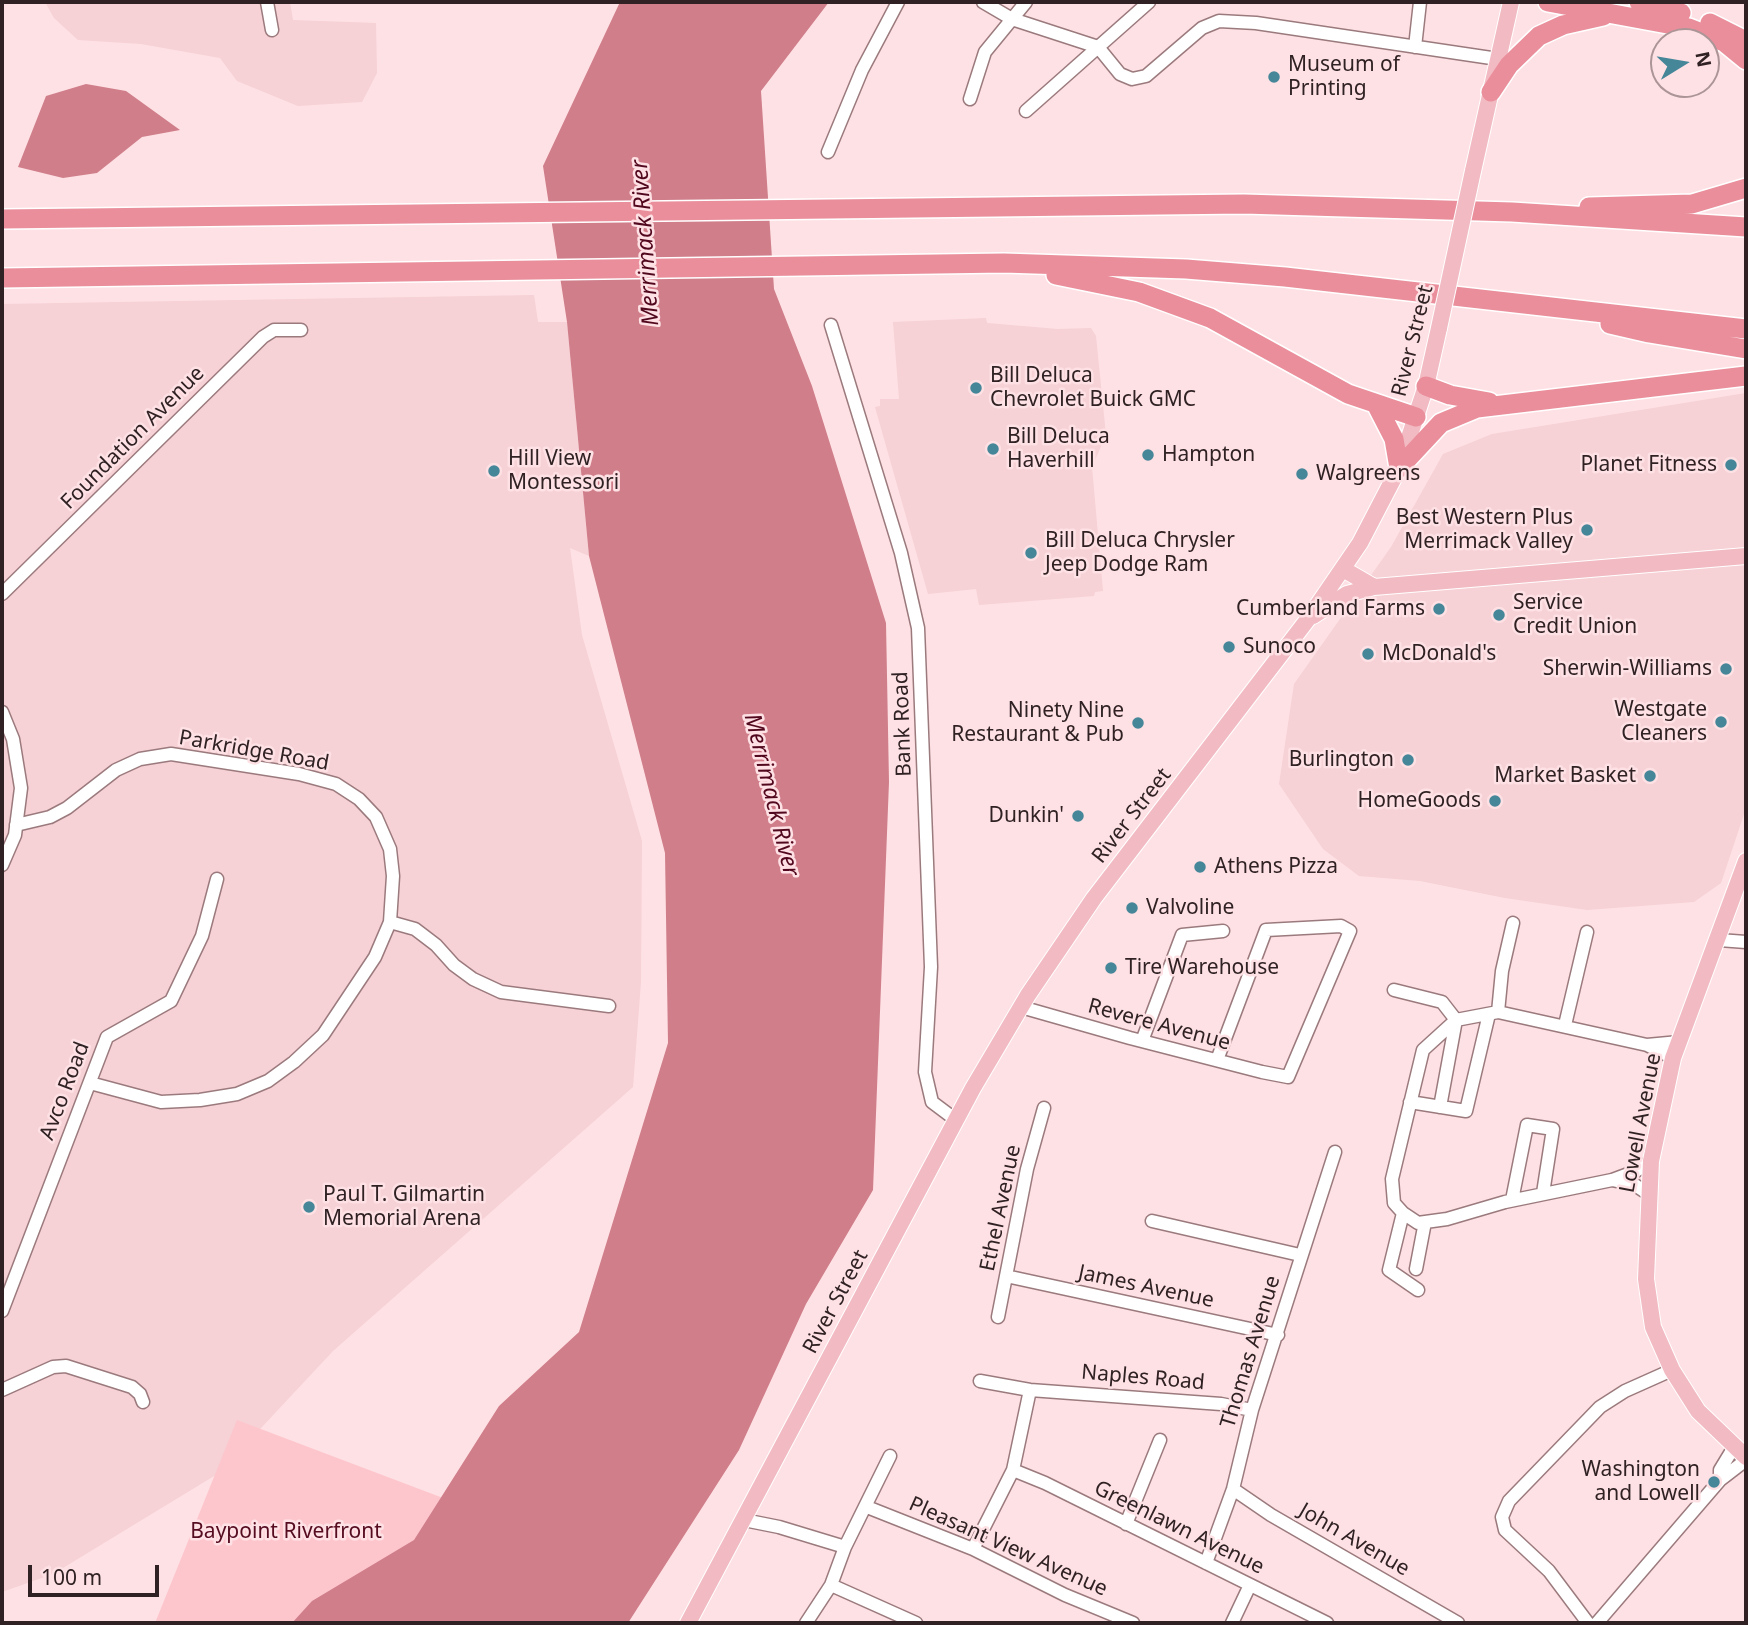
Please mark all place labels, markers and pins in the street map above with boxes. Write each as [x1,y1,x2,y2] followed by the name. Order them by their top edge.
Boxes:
[1288,52,1400,102] place label: Museum of Printing
[1266,69,1282,85] marker: Museum of Printing
[990,363,1196,413] place label: Bill Deluca Chevrolet Buick GMC
[968,380,984,396] marker: Bill Deluca Chevrolet Buick GMC
[1007,424,1110,474] place label: Bill Deluca Haverhill
[985,441,1001,457] marker: Bill Deluca Haverhill
[1162,442,1255,468] place label: Hampton
[508,446,619,496] place label: Hill View Montessori
[1140,447,1156,463] marker: Hampton
[1580,452,1717,478] place label: Planet Fitness
[1723,457,1739,473] marker: Planet Fitness
[1316,461,1420,487] place label: Walgreens
[486,463,502,479] marker: Hill View Montessori
[1294,466,1310,482] marker: Walgreens
[1396,505,1573,555] place label: Best Western Plus Merrimack Valley
[1579,522,1595,538] marker: Best Western Plus Merrimack Valley
[1045,528,1235,578] place label: Bill Deluca Chrysler Jeep Dodge Ram
[1023,545,1039,561] marker: Bill Deluca Chrysler Jeep Dodge Ram
[1513,590,1637,640] place label: Service Credit Union
[1236,596,1425,622] place label: Cumberland Farms
[1431,601,1447,617] marker: Cumberland Farms
[1491,607,1507,623] marker: Service Credit Union
[1243,634,1316,660] place label: Sunoco
[1221,639,1237,655] marker: Sunoco
[1382,641,1496,667] place label: McDonald's
[1360,646,1376,662] marker: McDonald's
[1543,656,1712,682] place label: Sherwin-Williams
[1718,661,1734,677] marker: Sherwin-Williams
[1614,697,1707,747] place label: Westgate Cleaners
[951,698,1124,748] place label: Ninety Nine Restaurant & Pub
[1713,714,1729,730] marker: Westgate Cleaners
[1130,715,1146,731] marker: Ninety Nine Restaurant & Pub
[1289,747,1394,773] place label: Burlington
[1400,752,1416,768] marker: Burlington
[1494,763,1636,789] place label: Market Basket
[1642,768,1658,784] marker: Market Basket
[1358,788,1481,814] place label: HomeGoods
[1487,793,1503,809] marker: HomeGoods
[989,803,1064,829] place label: Dunkin'
[1070,808,1086,824] marker: Dunkin'
[1214,854,1338,880] place label: Athens Pizza
[1192,859,1208,875] marker: Athens Pizza
[1146,895,1234,921] place label: Valvoline
[1124,900,1140,916] marker: Valvoline
[1125,955,1279,981] place label: Tire Warehouse
[1103,960,1119,976] marker: Tire Warehouse
[323,1182,485,1232] place label: Paul T. Gilmartin Memorial Arena
[301,1199,317,1215] marker: Paul T. Gilmartin Memorial Arena
[1581,1457,1700,1507] place label: Washington and Lowell
[1706,1474,1722,1490] marker: Washington and Lowell

